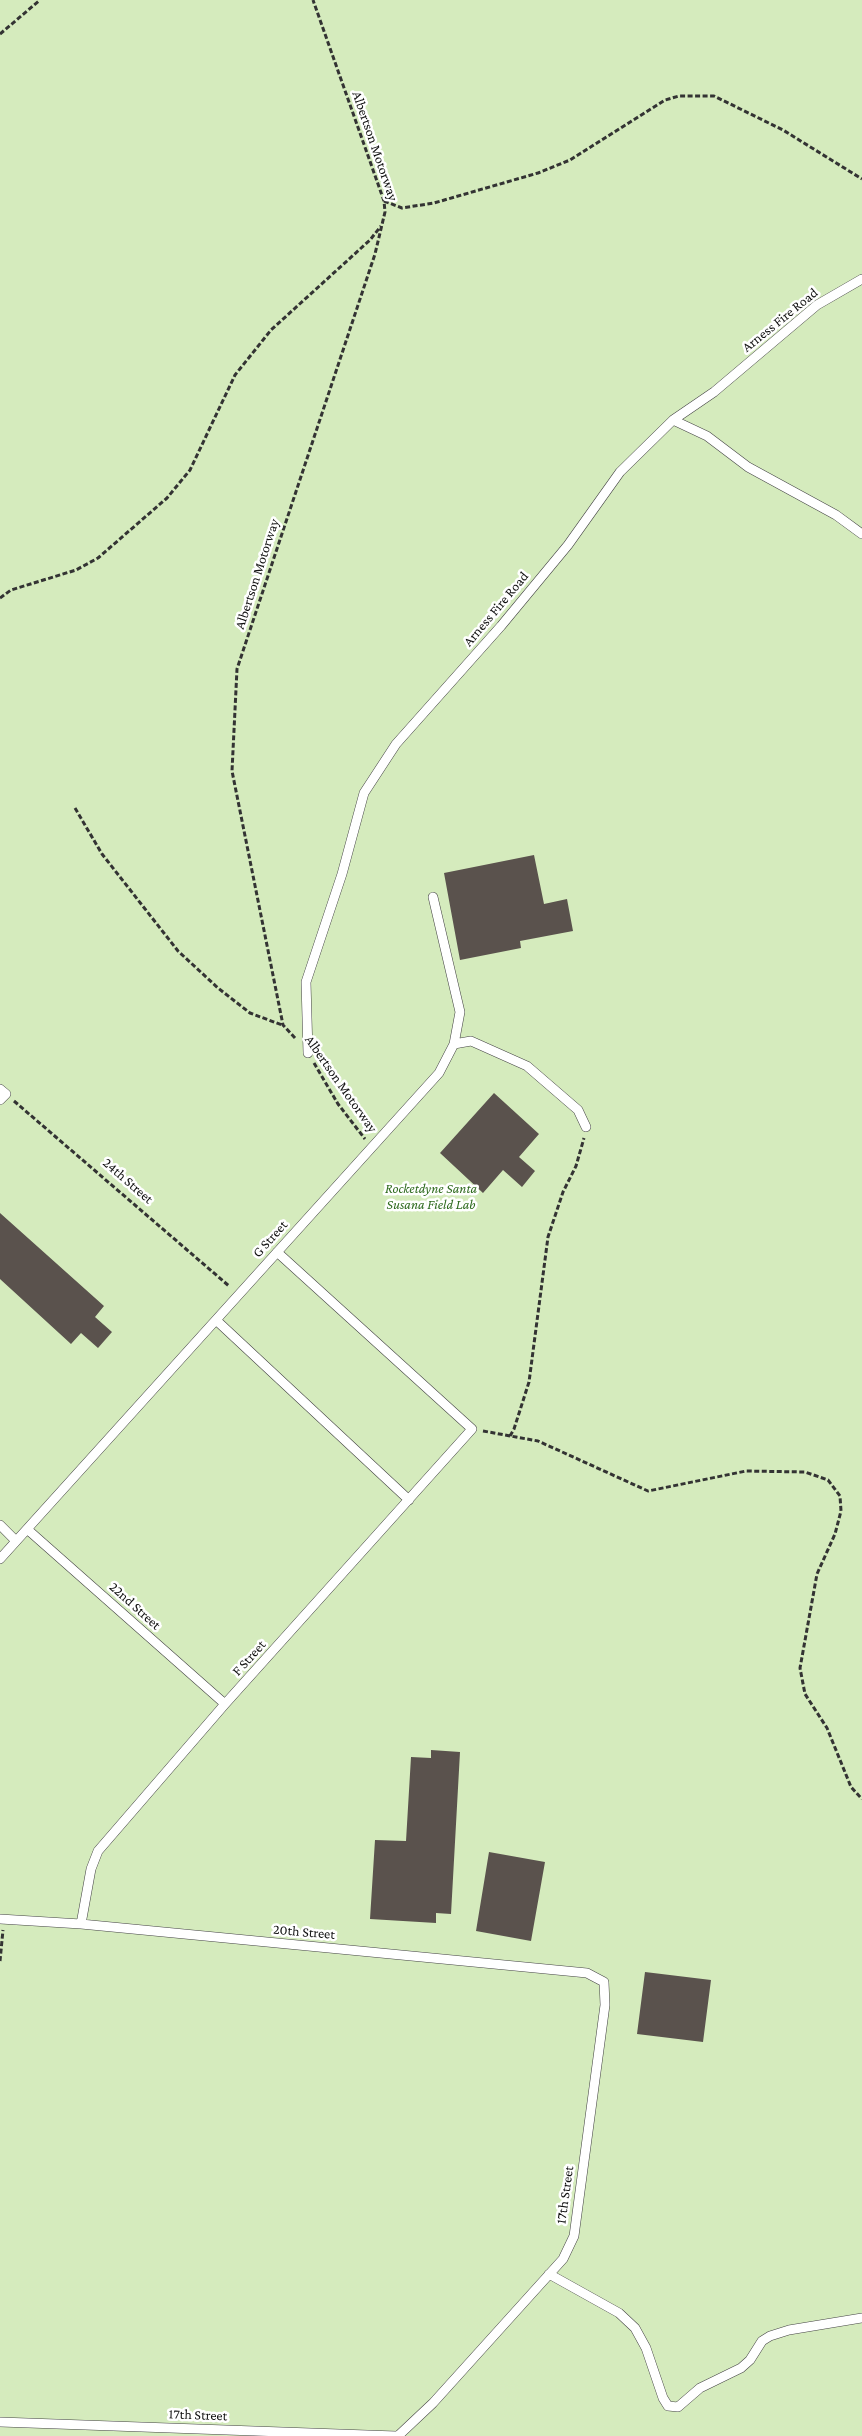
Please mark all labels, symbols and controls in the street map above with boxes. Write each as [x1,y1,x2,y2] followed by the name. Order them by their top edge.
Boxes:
[348,89,402,203] street label: Albertson Motorway
[739,284,821,356] street label: Arness Fire Road
[231,517,283,631] street label: Albertson Motorway
[460,568,532,650] street label: Arness Fire Road
[301,1032,381,1136] street label: Albertson Motorway
[99,1155,157,1207] street label: 24th Street
[385,1181,477,1214] park label: Rocketdyne Santa Susana Field Lab
[249,1217,291,1261] street label: G Street
[106,1578,164,1634] street label: 22nd Street
[229,1637,269,1679] street label: F Street
[272,1921,336,1943] street label: 20th Street
[553,2165,577,2225] street label: 17th Street
[168,2406,228,2424] street label: 17th Street

